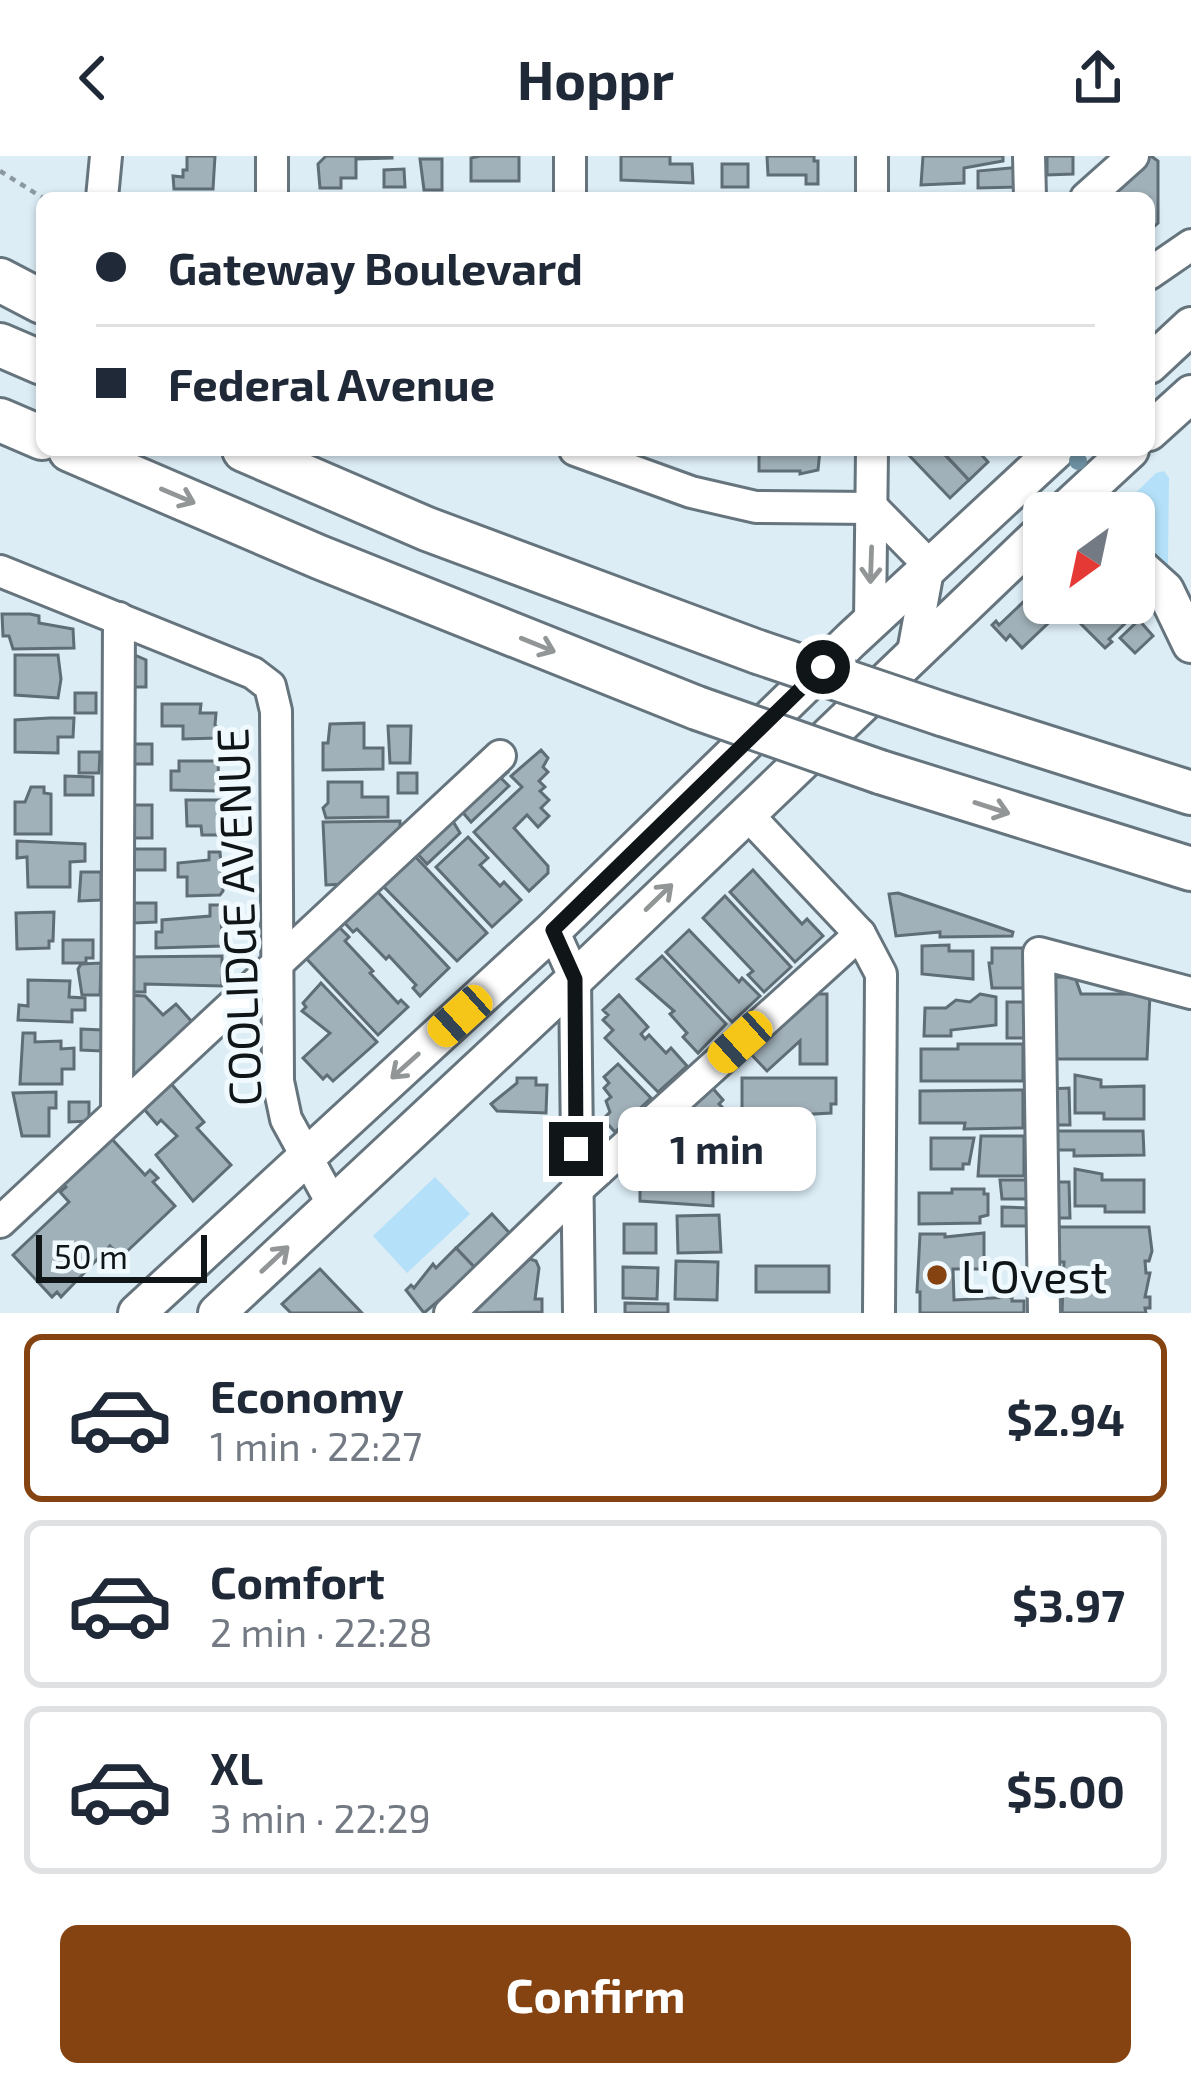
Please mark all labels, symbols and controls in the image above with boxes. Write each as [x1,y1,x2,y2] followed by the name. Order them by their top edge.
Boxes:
[60,45,126,111] icon: back
[1065,45,1131,111] icon: share
[517,46,674,111] text: Hoppr
[168,240,583,294] text: Gateway Boulevard
[168,356,495,410] text: Federal Avenue
[159,487,195,509] one-way arrow
[1023,492,1155,624] north arrow
[1023,492,1155,624] map controls
[860,545,883,584] one-way arrow
[519,635,556,657] one-way arrow
[796,640,850,694] route start
[203,727,271,1107] street label: COOLIDGE AVENUE
[972,798,1010,820] one-way arrow
[644,884,673,912] one-way arrow
[421,979,499,1053] car
[701,1005,779,1079] car
[390,1052,420,1079] one-way arrow
[618,1107,816,1191] callout: 1 min
[549,1122,603,1176] route end
[670,1125,764,1172] text: 1 min
[36,1229,207,1282] scale bar
[54,1236,128,1276] text: 50 m
[259,1245,289,1273] one-way arrow
[961,1248,1107,1302] place label: L'Ovest
[924,1262,950,1288] marker: L'Ovest
[66,1364,174,1472] icon: car
[210,1368,404,1422] text: Economy
[1007,1391,1125,1445] text: $2.94
[210,1422,422,1469] text: 1 min · 22:27
[66,1550,174,1658] icon: car
[210,1554,385,1608] text: Comfort
[1012,1577,1125,1631] text: $3.97
[210,1608,432,1655] text: 2 min · 22:28
[66,1736,174,1844] icon: car
[210,1740,263,1794] text: XL
[1006,1763,1125,1817] text: $5.00
[210,1794,431,1841] text: 3 min · 22:29
[60,1925,1131,2063] button: Confirm

